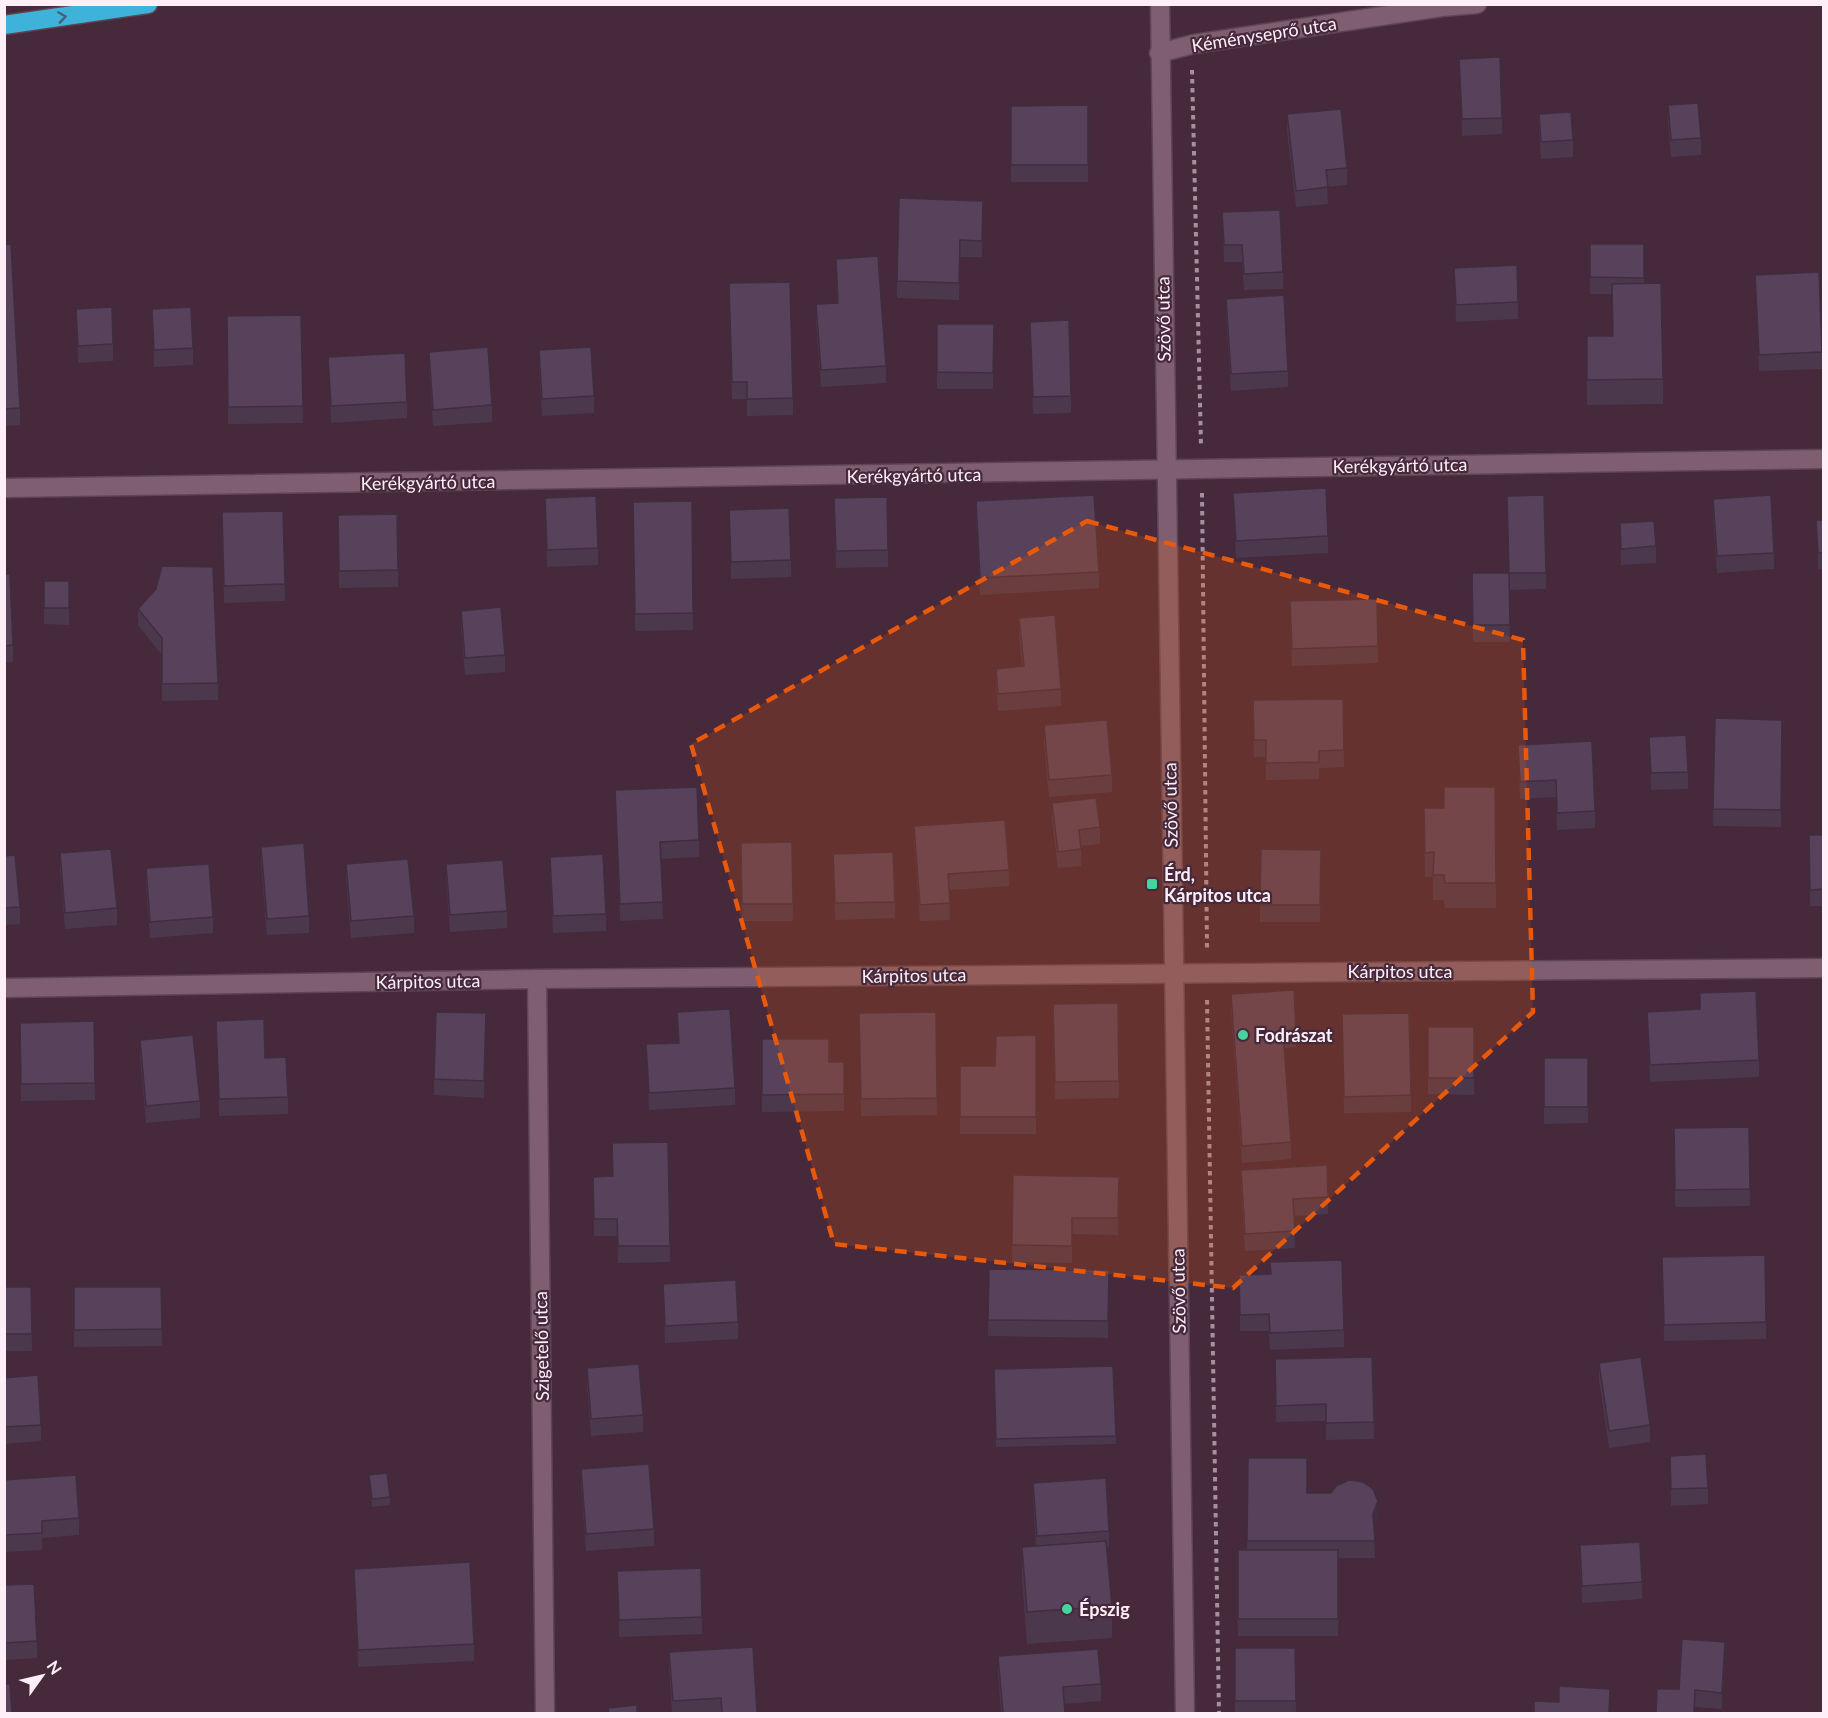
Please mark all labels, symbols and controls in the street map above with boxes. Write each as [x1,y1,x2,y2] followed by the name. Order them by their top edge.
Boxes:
[58,11,67,23] one-way arrow
[1190,12,1338,56] street label: Kéményseprő utca
[1151,276,1175,362] street label: Szövő utca
[1332,453,1468,477] street label: Kerékgyártó utca
[846,463,982,487] street label: Kerékgyártó utca
[360,470,496,494] street label: Kerékgyártó utca
[1158,762,1182,848] street label: Szövő utca
[1164,863,1271,906] place label: Érd, Kárpitos utca
[1145,877,1159,891] marker: Érd, Kárpitos utca
[1348,960,1452,982] street label: Kárpitos utca
[861,963,967,987] street label: Kárpitos utca
[375,969,481,993] street label: Kárpitos utca
[1255,1024,1333,1046] place label: Fodrászat
[1236,1028,1250,1042] marker: Fodrászat
[1166,1248,1190,1334] street label: Szövő utca
[529,1291,553,1401] street label: Szigetelő utca
[1079,1598,1130,1620] place label: Épszig
[1060,1602,1074,1616] marker: Épszig
[12,1646,72,1706] north arrow
[44,1657,66,1678] text: N

